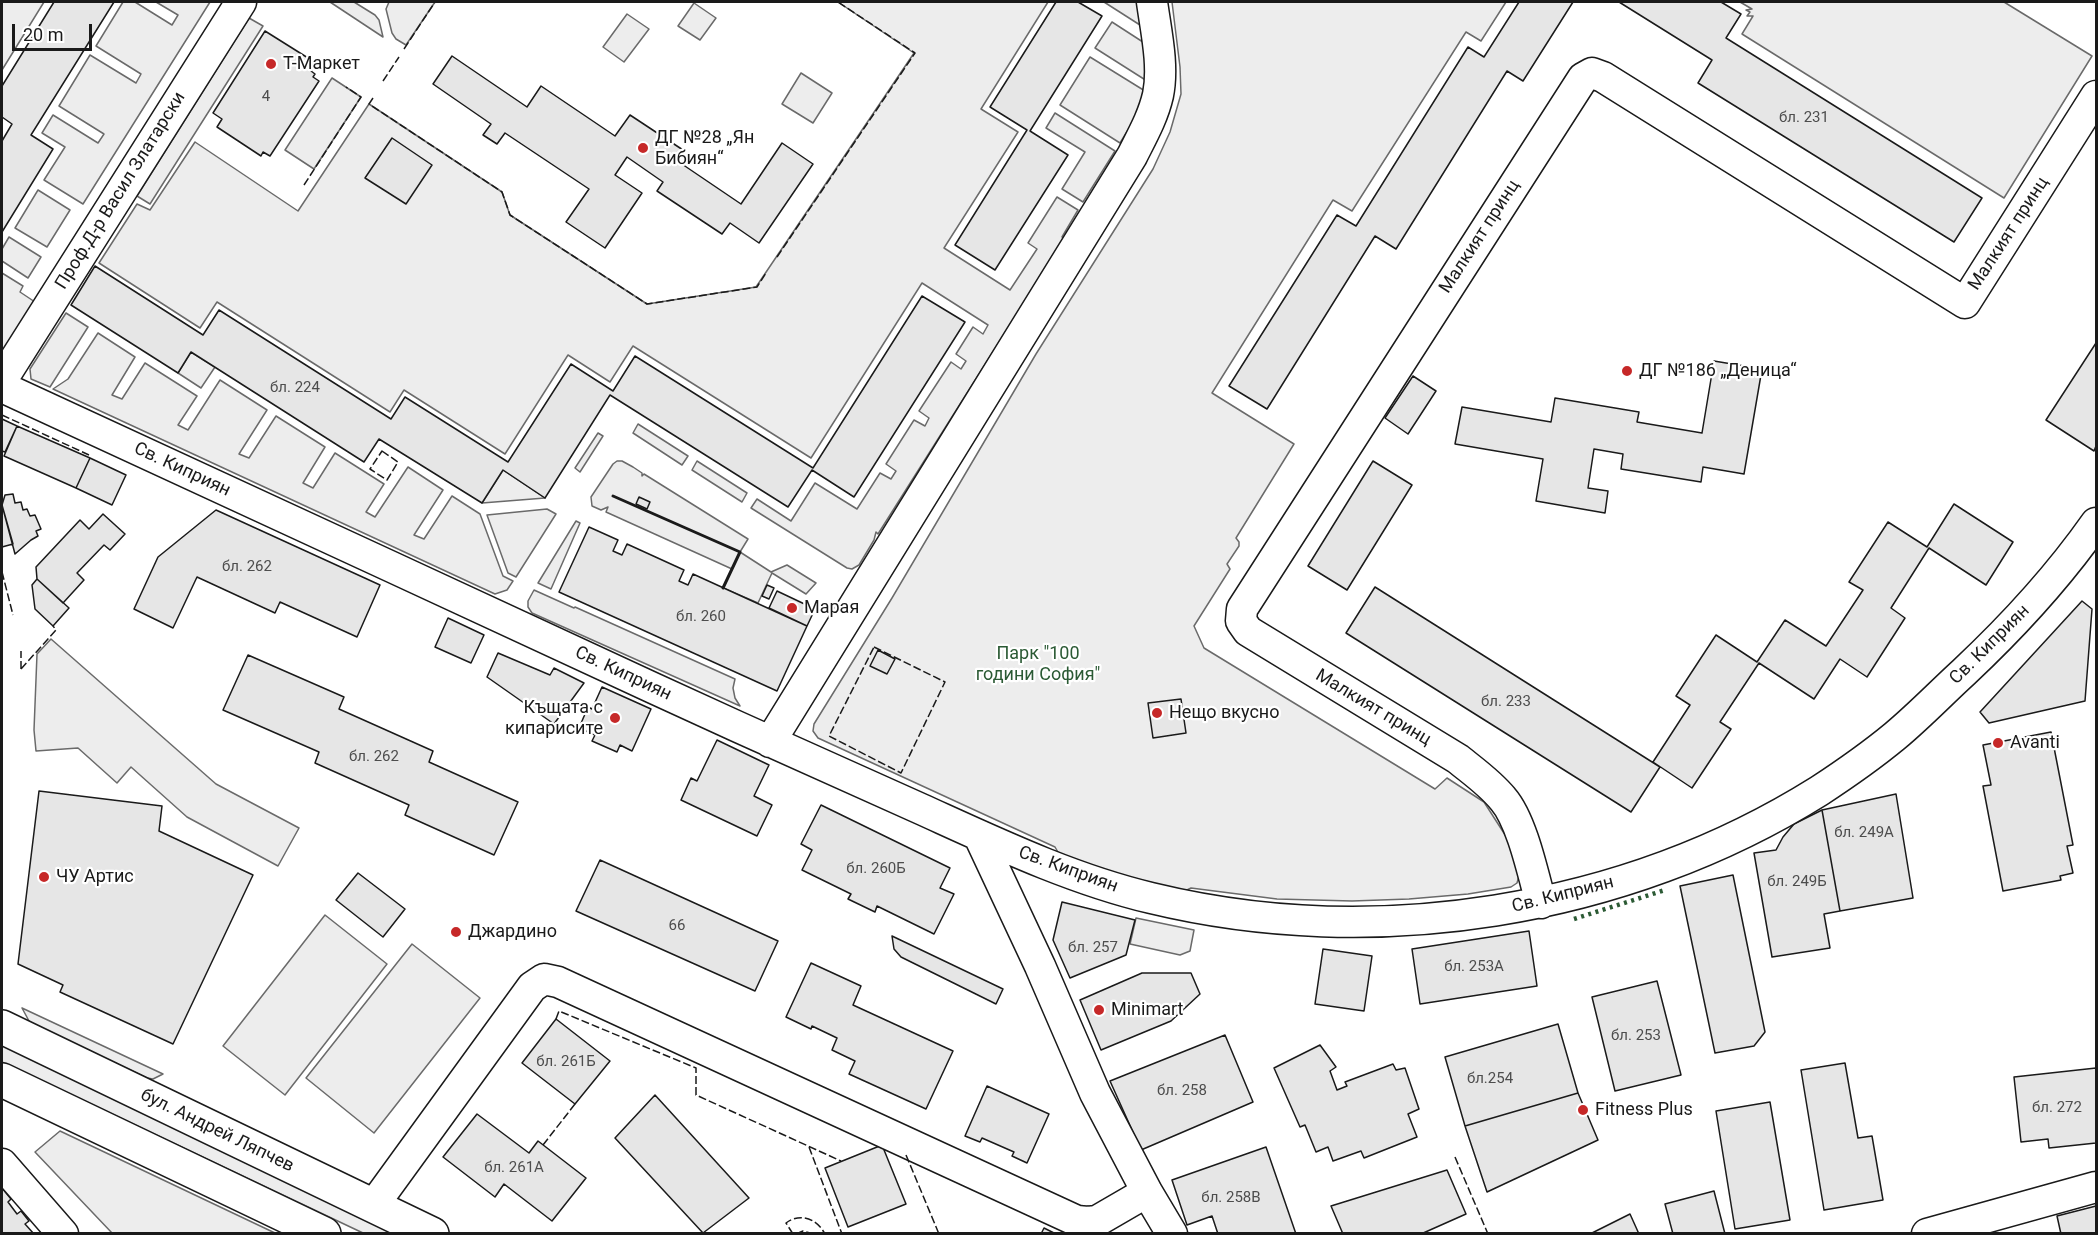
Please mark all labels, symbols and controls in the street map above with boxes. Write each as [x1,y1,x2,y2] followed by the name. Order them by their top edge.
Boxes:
[15,12,94,50] scale bar
[23,24,63,45] text: 20 m
[283,53,360,75] place label: Т-Маркет
[264,57,278,71] marker: Т-Маркет
[51,88,191,294] street label: Проф.Д-р Васил Златарски
[262,88,270,106] house number: 4
[1779,109,1829,127] house number: бл. 231
[655,127,754,170] place label: ДГ №28 „Ян Бибиян“
[636,141,650,155] marker: ДГ №28 „Ян Бибиян“
[1964,173,2054,295] street label: Малкият принц
[1435,176,1525,298] street label: Малкият принц
[1639,360,1797,382] place label: ДГ №186 „Деница“
[1620,364,1634,378] marker: ДГ №186 „Деница“
[270,379,320,397] house number: бл. 224
[130,438,234,502] street label: Св. Киприян
[222,558,272,576] house number: бл. 262
[804,597,859,619] place label: Марая
[785,601,799,615] marker: Марая
[1946,601,2034,689] street label: Св. Киприян
[676,608,726,626] house number: бл. 260
[571,642,675,706] street label: Св. Киприян
[976,643,1100,686] park label: Парк "100 години София"
[1311,665,1435,751] street label: Малкият принц
[1481,693,1531,711] house number: бл. 233
[505,697,603,740] place label: Къщата с кипарисите
[1169,702,1280,724] place label: Нещо вкусно
[1150,706,1164,720] marker: Нещо вкусно
[608,711,622,725] marker: Къщата с кипарисите
[2010,732,2060,754] place label: Avanti
[1991,736,2005,750] marker: Avanti
[349,748,399,766] house number: бл. 262
[1834,824,1894,842] house number: бл. 249А
[1015,842,1121,898] street label: Св. Киприян
[846,860,906,878] house number: бл. 260Б
[56,866,134,888] place label: ЧУ Артис
[37,870,51,884] marker: ЧУ Артис
[1510,872,1616,918] street label: Св. Киприян
[1767,873,1827,891] house number: бл. 249Б
[669,917,685,935] house number: 66
[468,921,557,943] place label: Джардино
[449,925,463,939] marker: Джардино
[1068,939,1118,957] house number: бл. 257
[1444,958,1504,976] house number: бл. 253А
[1111,999,1183,1021] place label: Minimart
[1092,1003,1106,1017] marker: Minimart
[1611,1027,1661,1045] house number: бл. 253
[536,1053,596,1071] house number: бл. 261Б
[1467,1070,1513,1088] house number: бл.254
[1157,1082,1207,1100] house number: бл. 258
[137,1085,297,1177] street label: бул. Андрей Ляпчев
[1595,1099,1693,1121] place label: Fitness Plus
[2032,1099,2082,1117] house number: бл. 272
[1576,1103,1590,1117] marker: Fitness Plus
[484,1159,544,1177] house number: бл. 261А
[1201,1189,1261,1207] house number: бл. 258В

